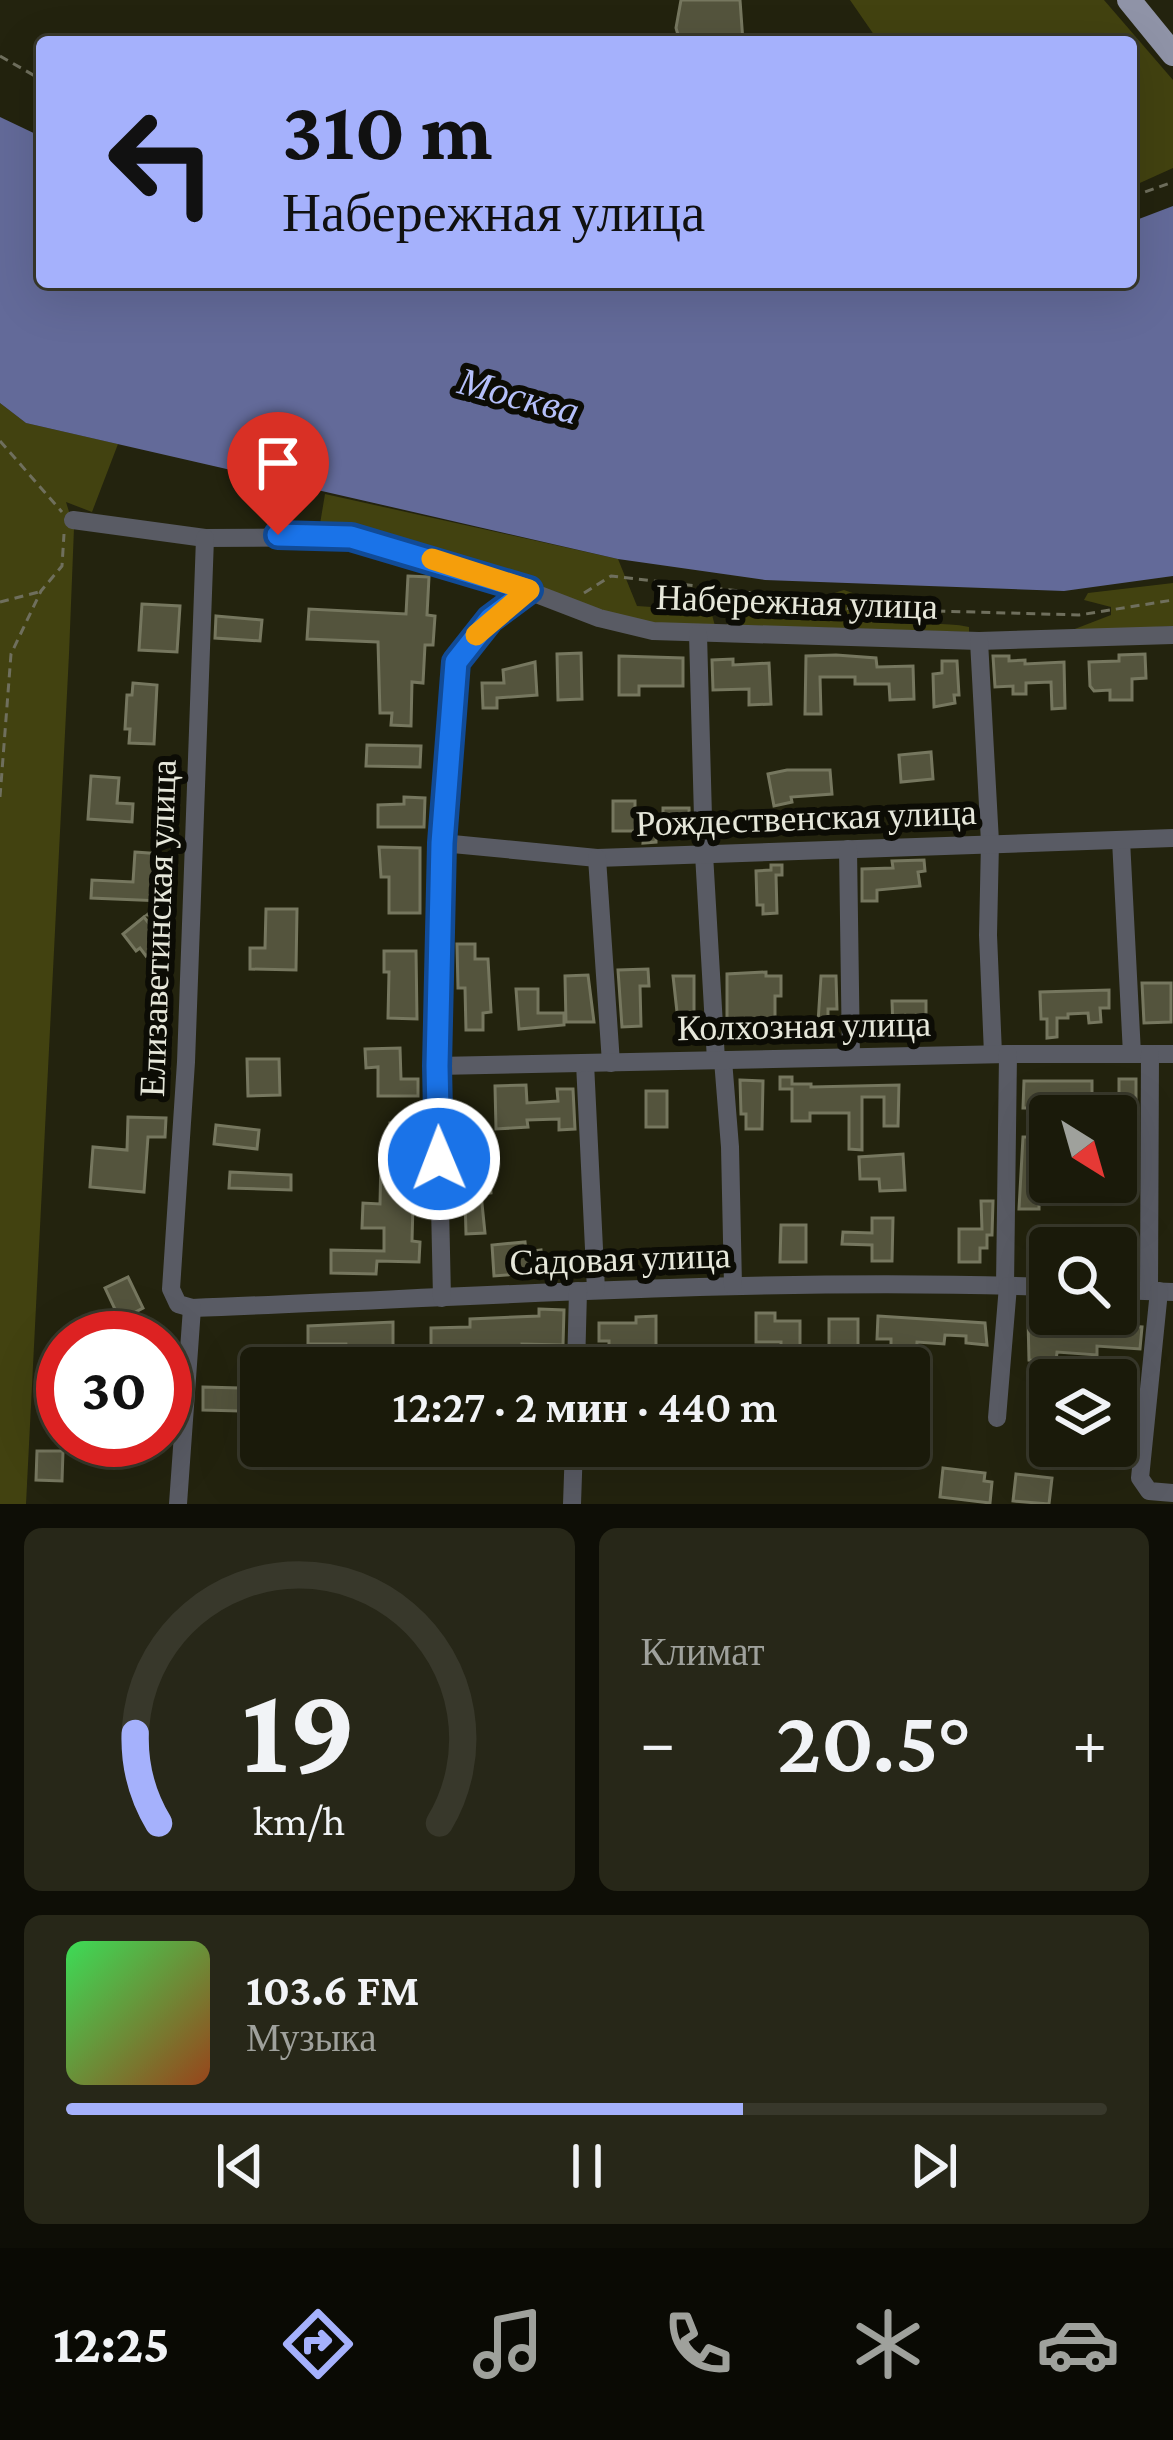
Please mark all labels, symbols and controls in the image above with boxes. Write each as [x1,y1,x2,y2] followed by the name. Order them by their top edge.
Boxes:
[84,84,240,240] icon: left
[282,84,493,177] text: 310 m
[282,183,705,243] text: Набережная улица
[453,359,584,432] water label: Москва
[227,412,329,535] pin
[245,430,311,496] icon: arrive
[655,577,939,627] street label: Набережная улица
[132,759,184,1097] street label: Елизаветинская улица
[635,792,977,844] street label: Рождественская улица
[677,1004,931,1048] street label: Колхозная улица
[1029,1095,1137,1203] north arrow
[1029,1095,1137,1467] map controls
[376,1096,502,1222] position arrow
[1029,1227,1137,1335] button: search
[509,1235,731,1283] street label: Садовая улица
[36,1311,192,1467] speed limit sign: 30
[1029,1359,1137,1467] button: layers
[392,1382,778,1432] text: 12:27 · 2 мин · 440 m
[641,1630,765,1673] text: Климат
[242,1660,357,1799] text: 19
[776,1691,971,1791] text: 20.5°
[641,1705,675,1778] text: −
[1072,1705,1107,1778] text: +
[253,1796,345,1843] text: km/h
[246,1965,419,2015] text: 103.6 FM
[246,2016,376,2059] text: Музыка
[207,2133,273,2199] icon: previous
[554,2133,620,2199] icon: pause
[901,2133,967,2199] icon: next
[276,2302,360,2386] icon: directions
[466,2302,550,2386] icon: music
[656,2302,740,2386] icon: phone
[846,2302,930,2386] icon: climate
[1036,2302,1120,2386] icon: car
[53,2314,170,2374] text: 12:25

